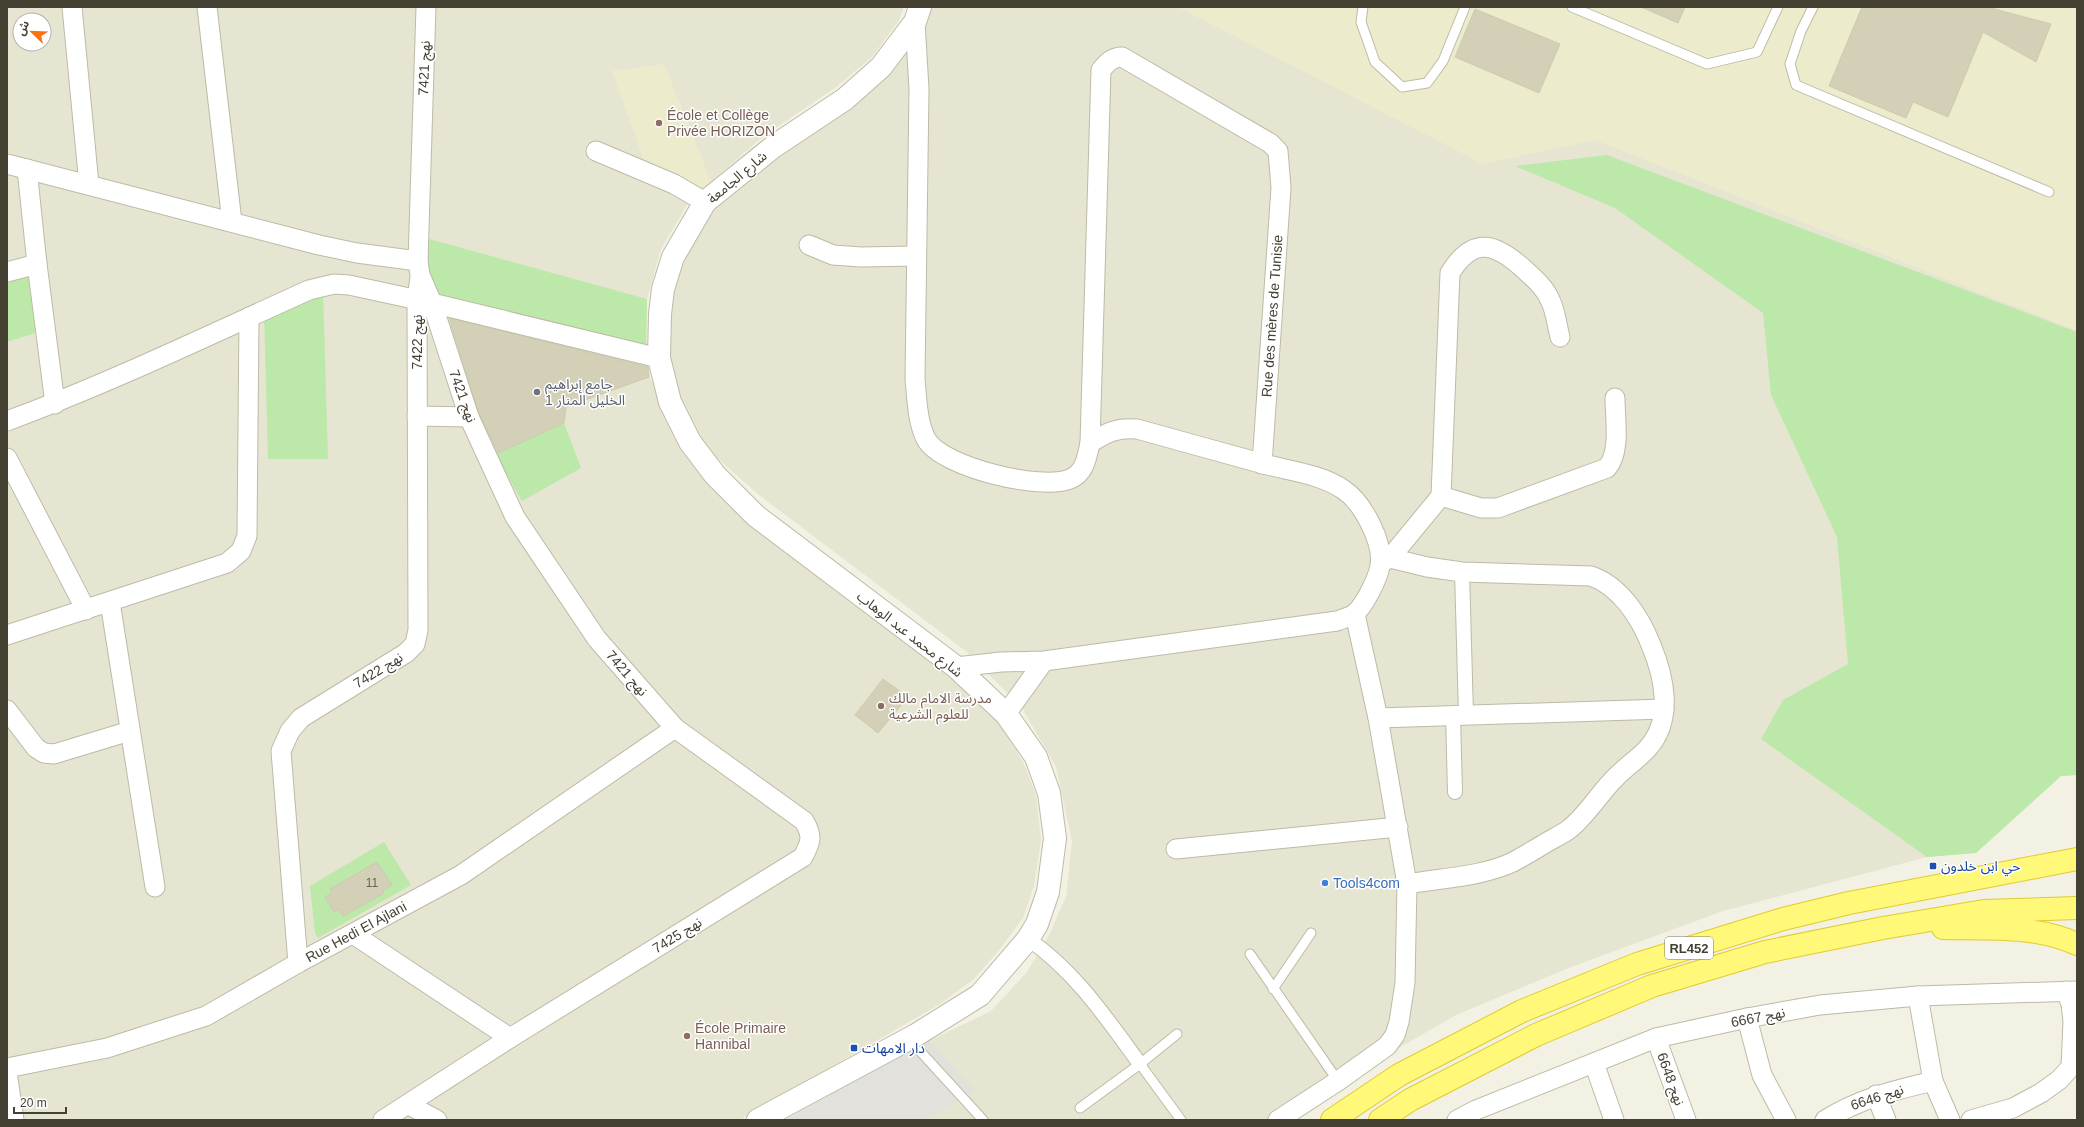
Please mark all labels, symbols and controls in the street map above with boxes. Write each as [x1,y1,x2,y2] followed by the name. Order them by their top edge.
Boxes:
[12,12,52,52] north arrow
[14,19,32,38] text: ش
[415,40,436,96] street label: نهج 7421
[667,107,775,139] place label: École et Collège Privée HORIZON
[654,118,664,128] marker: École et Collège Privée HORIZON
[704,148,772,209] street label: شارع الجامعة
[1258,234,1286,398] street label: Rue des mères de Tunisie
[409,314,428,370] street label: نهج 7422
[443,367,480,426] street label: نهج 7421
[545,376,625,409] place label: جامع إبراهيم الخليل المنار 1
[532,387,542,397] marker: جامع إبراهيم الخليل المنار 1
[852,588,966,683] street label: شارع محمد عبد الوهاب
[601,647,651,701] street label: نهج 7421
[350,649,407,694] street label: نهج 7422
[889,690,992,725] place label: مدرسة الامام مالك للعلوم الشرعية
[876,701,886,711] marker: مدرسة الامام مالك للعلوم الشرعية
[1941,858,2020,877] place label: حي ابن خلدون
[1928,861,1938,871] marker: حي ابن خلدون
[1333,875,1400,891] place label: Tools4com
[366,876,379,890] house number: 11
[1320,878,1330,888] marker: Tools4com
[303,898,409,965] street label: Rue Hedi El Ajlani
[649,914,706,959] street label: نهج 7425
[1665,937,1713,959] road number: RL452
[1729,1004,1787,1033] street label: نهج 6667
[695,1020,786,1052] place label: École Primaire Hannibal
[682,1031,692,1041] marker: École Primaire Hannibal
[862,1040,925,1057] place label: دار الامهات
[849,1043,859,1053] marker: دار الامهات
[1651,1050,1688,1109] street label: نهج 6648
[1848,1081,1907,1116] street label: نهج 6646
[14,1089,66,1115] scale bar
[20,1096,47,1110] text: 20 m

